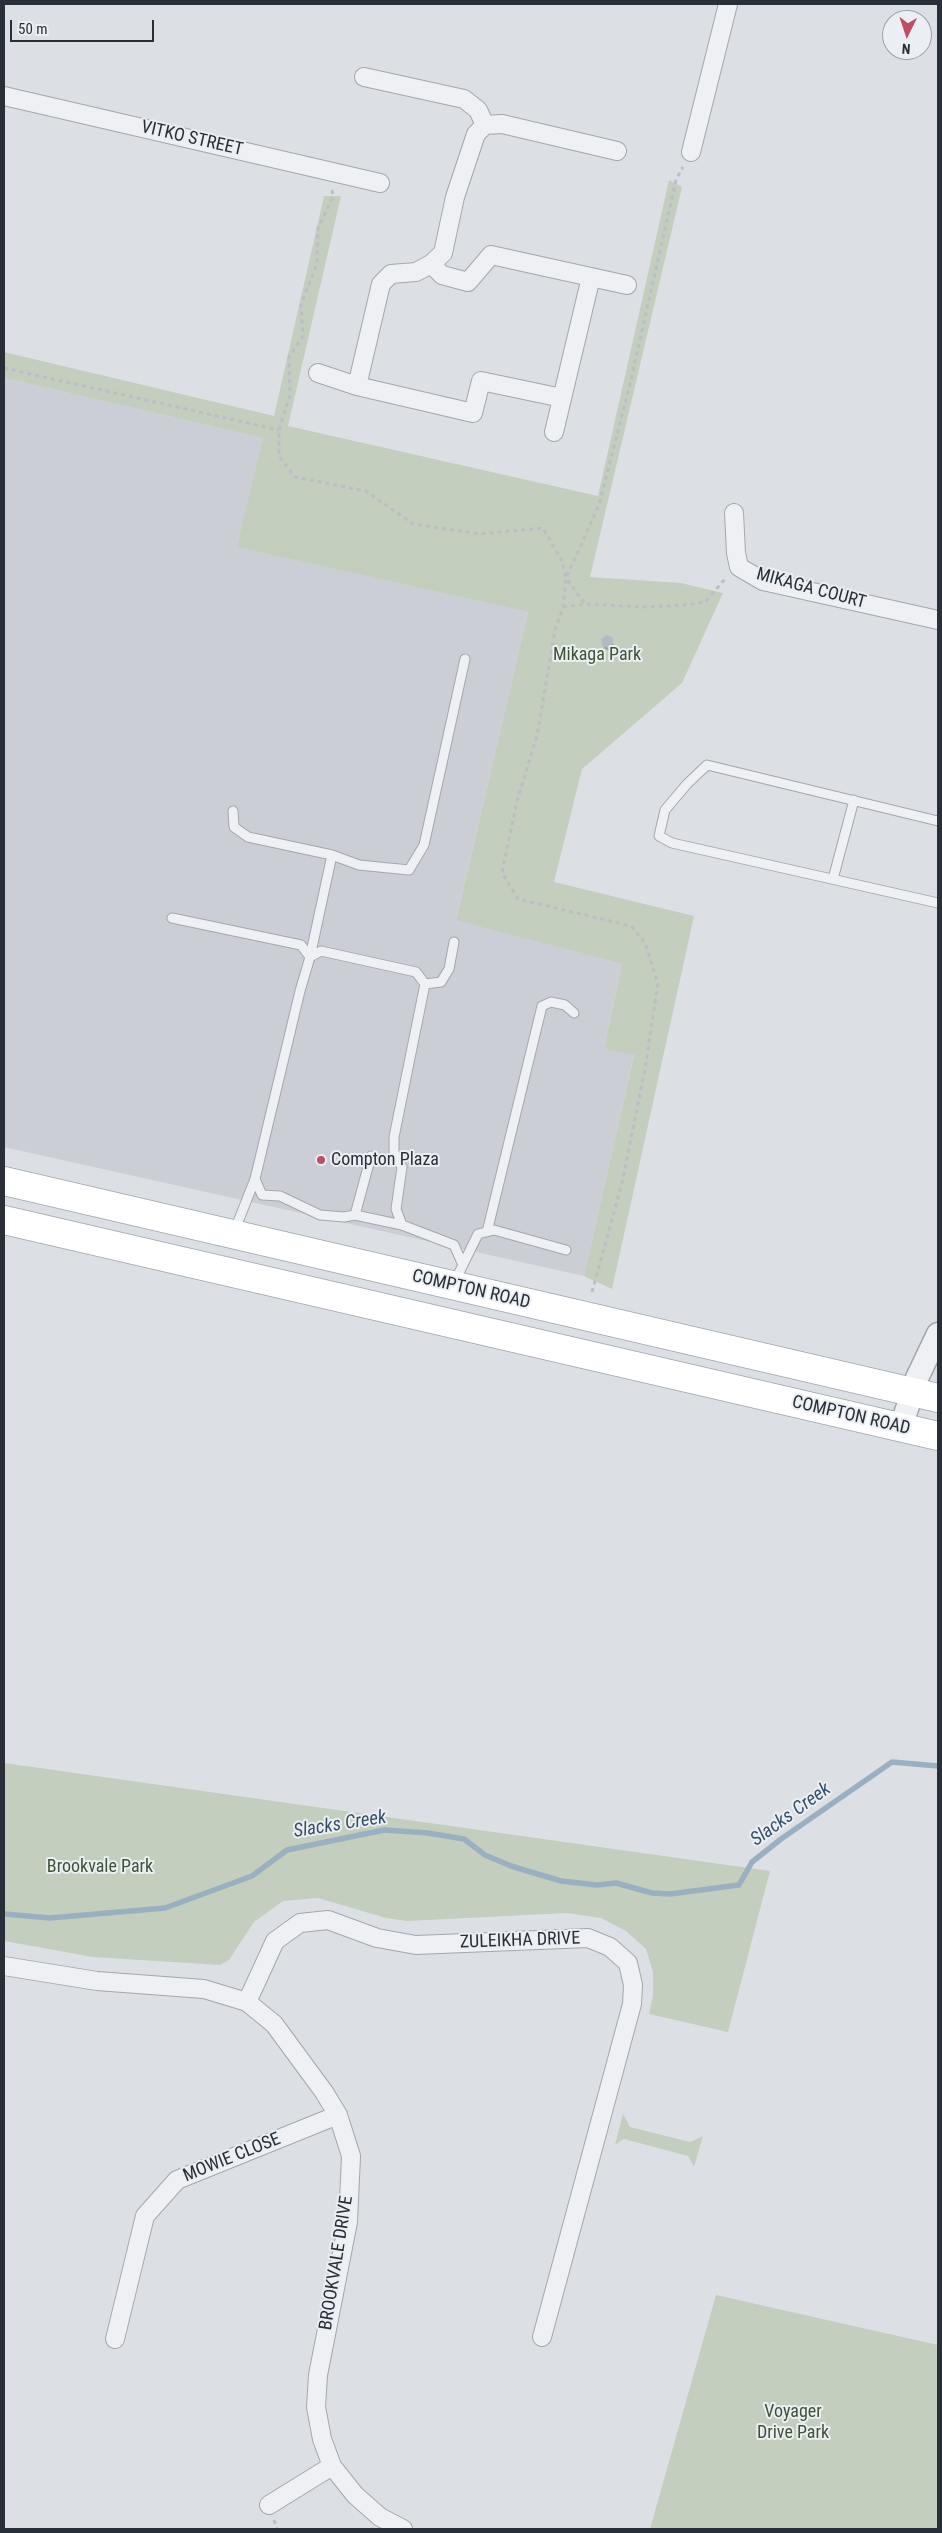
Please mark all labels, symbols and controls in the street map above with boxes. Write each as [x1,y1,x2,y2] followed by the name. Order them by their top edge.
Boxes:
[12,10,156,42] scale bar
[882,10,932,60] north arrow
[18,20,48,38] text: 50 m
[901,41,911,57] text: N
[139,117,245,161] street label: VITKO STREET
[754,564,868,614] street label: MIKAGA COURT
[553,644,641,666] park label: Mikaga Park
[331,1149,439,1171] place label: Compton Plaza
[315,1154,327,1166] marker: Compton Plaza
[410,1266,532,1314] street label: COMPTON ROAD
[790,1392,912,1440] street label: COMPTON ROAD
[746,1778,836,1852] water label: Slacks Creek
[292,1806,388,1844] water label: Slacks Creek
[47,1856,153,1878] park label: Brookvale Park
[459,1928,581,1954] street label: ZULEIKHA DRIVE
[180,2129,284,2187] street label: MOWIE CLOSE
[316,2194,358,2332] street label: BROOKVALE DRIVE
[757,2401,829,2444] park label: Voyager Drive Park

